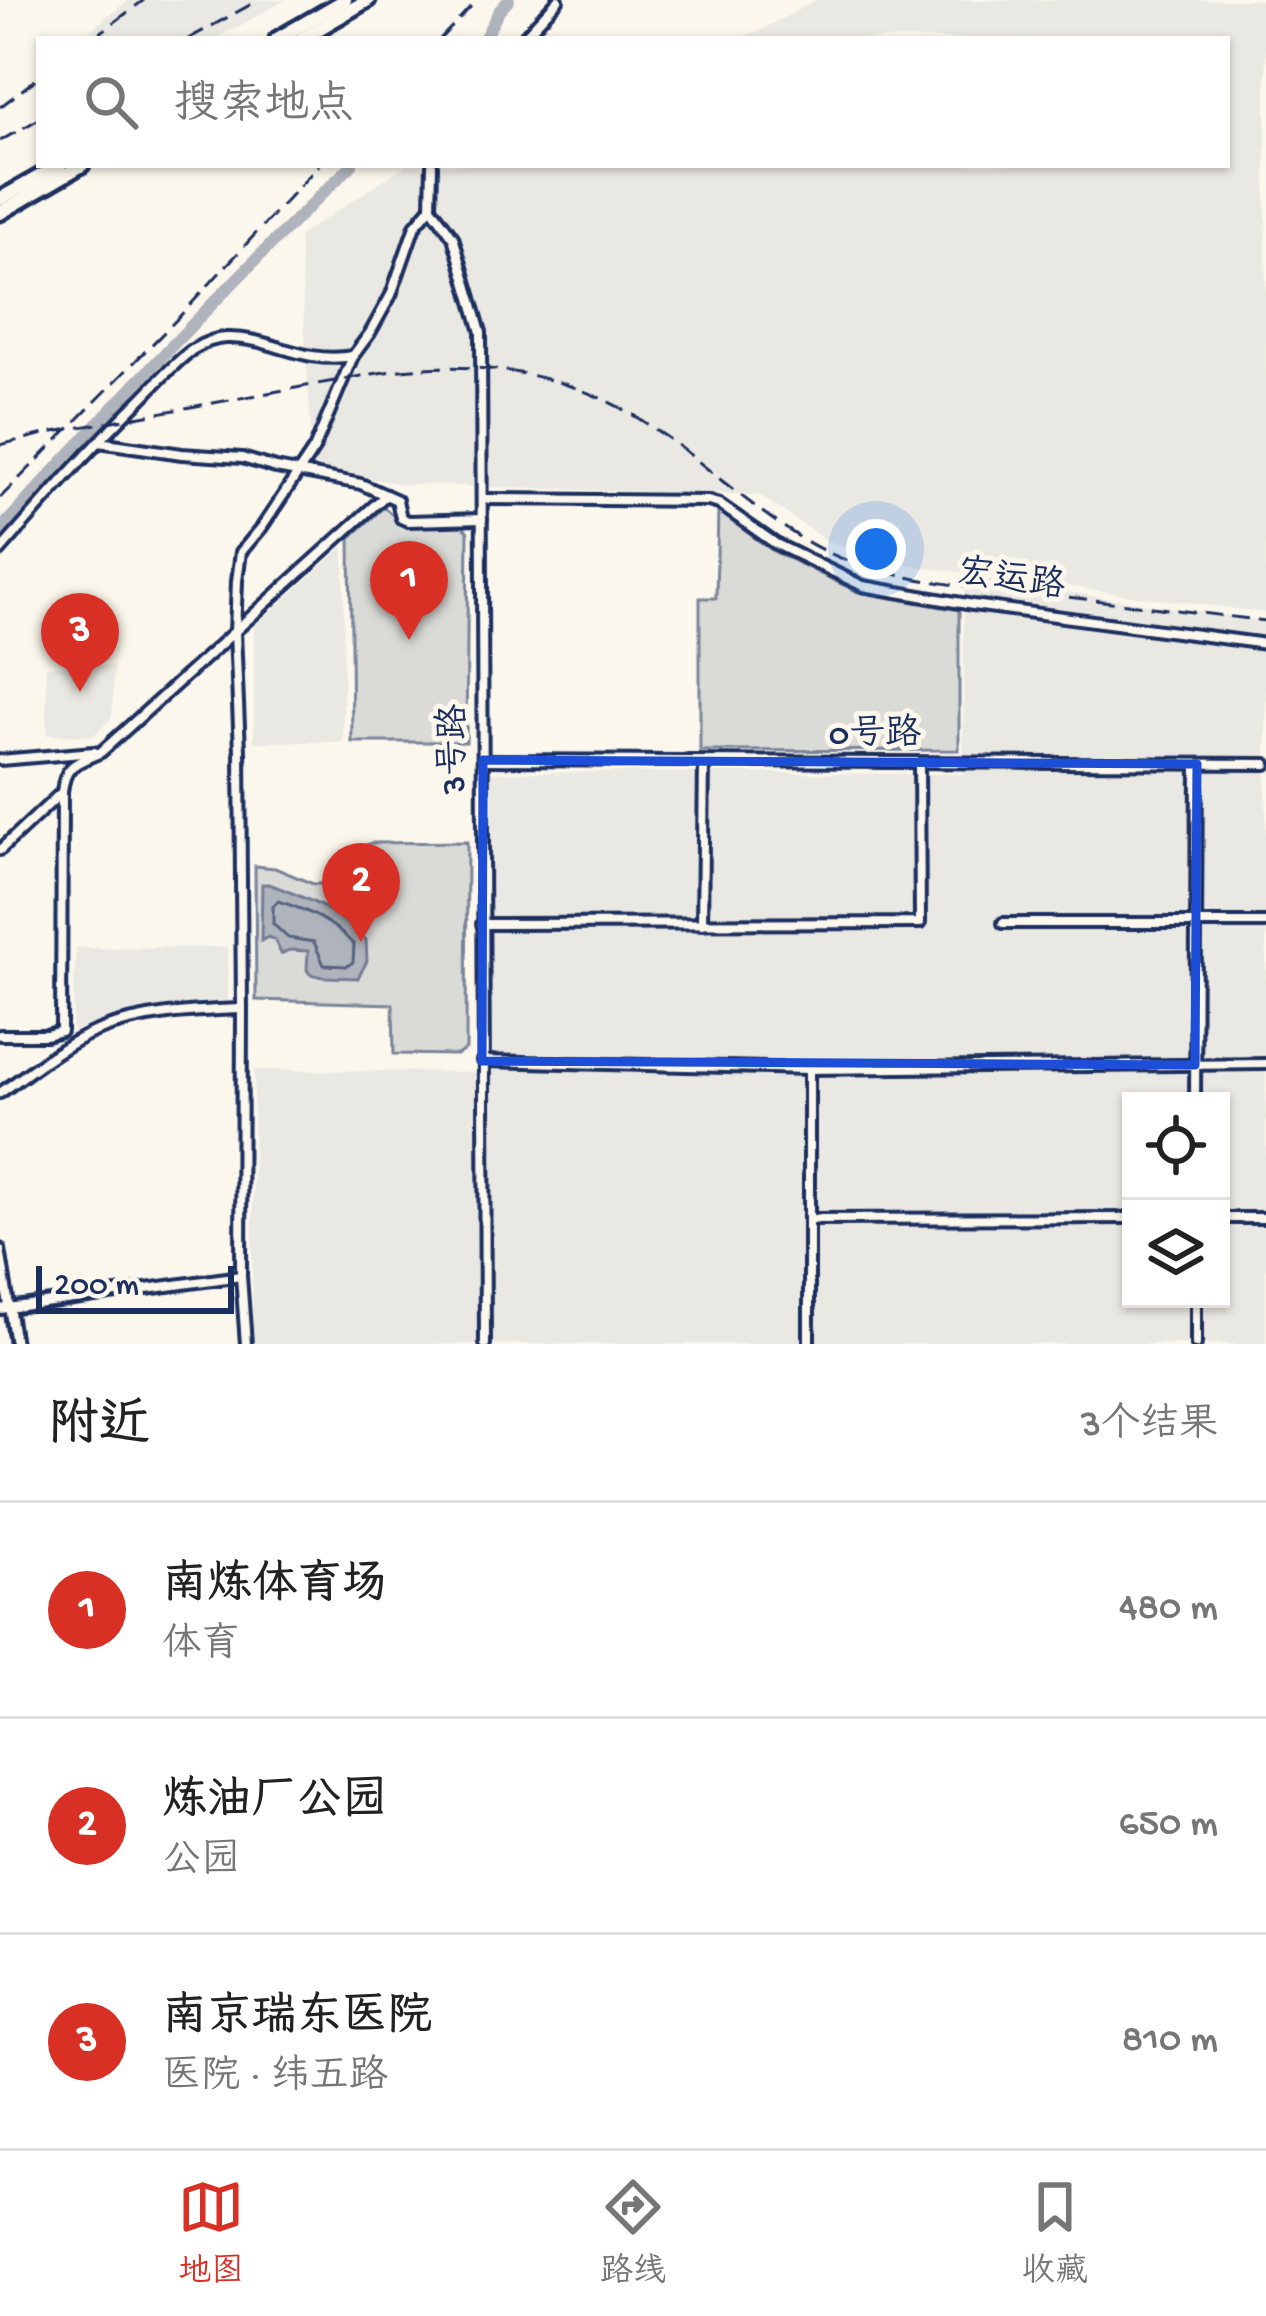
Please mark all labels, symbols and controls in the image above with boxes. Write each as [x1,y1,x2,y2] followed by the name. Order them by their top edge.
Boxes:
[36,36,1230,168] search box
[78,69,144,135] icon: search
[174,81,354,134] text: 搜索地点
[846,519,906,579] your location
[370,541,448,640] pin: 1
[955,551,1068,611] street label: 宏运路
[41,593,119,692] pin: 3
[433,704,478,795] street label: 3号路
[829,713,921,758] street label: 0号路
[322,843,400,942] pin: 2
[1122,1092,1230,1308] map controls
[1122,1092,1230,1200] button: locate
[1122,1200,1230,1308] button: layers
[36,1260,234,1313] scale bar
[54,1268,139,1306] text: 200 m
[48,1399,150,1459] text: 附近
[1081,1404,1218,1450] text: 3个结果
[162,1561,387,1614] text: 南炼体育场
[79,1587,95,1633] text: 1
[1119,1587,1218,1633] text: 480 m
[162,1624,240,1670] text: 体育
[162,1777,387,1830] text: 炼油厂公园
[77,1803,97,1849] text: 2
[1119,1803,1218,1849] text: 650 m
[162,1840,240,1886] text: 公园
[162,1993,432,2046] text: 南京瑞东医院
[77,2019,97,2065] text: 3
[1122,2019,1218,2065] text: 810 m
[162,2056,388,2102] text: 医院 · 纬五路
[178,2174,244,2293] tab: 地图
[600,2174,666,2293] tab: 路线
[1022,2174,1088,2293] tab: 收藏

